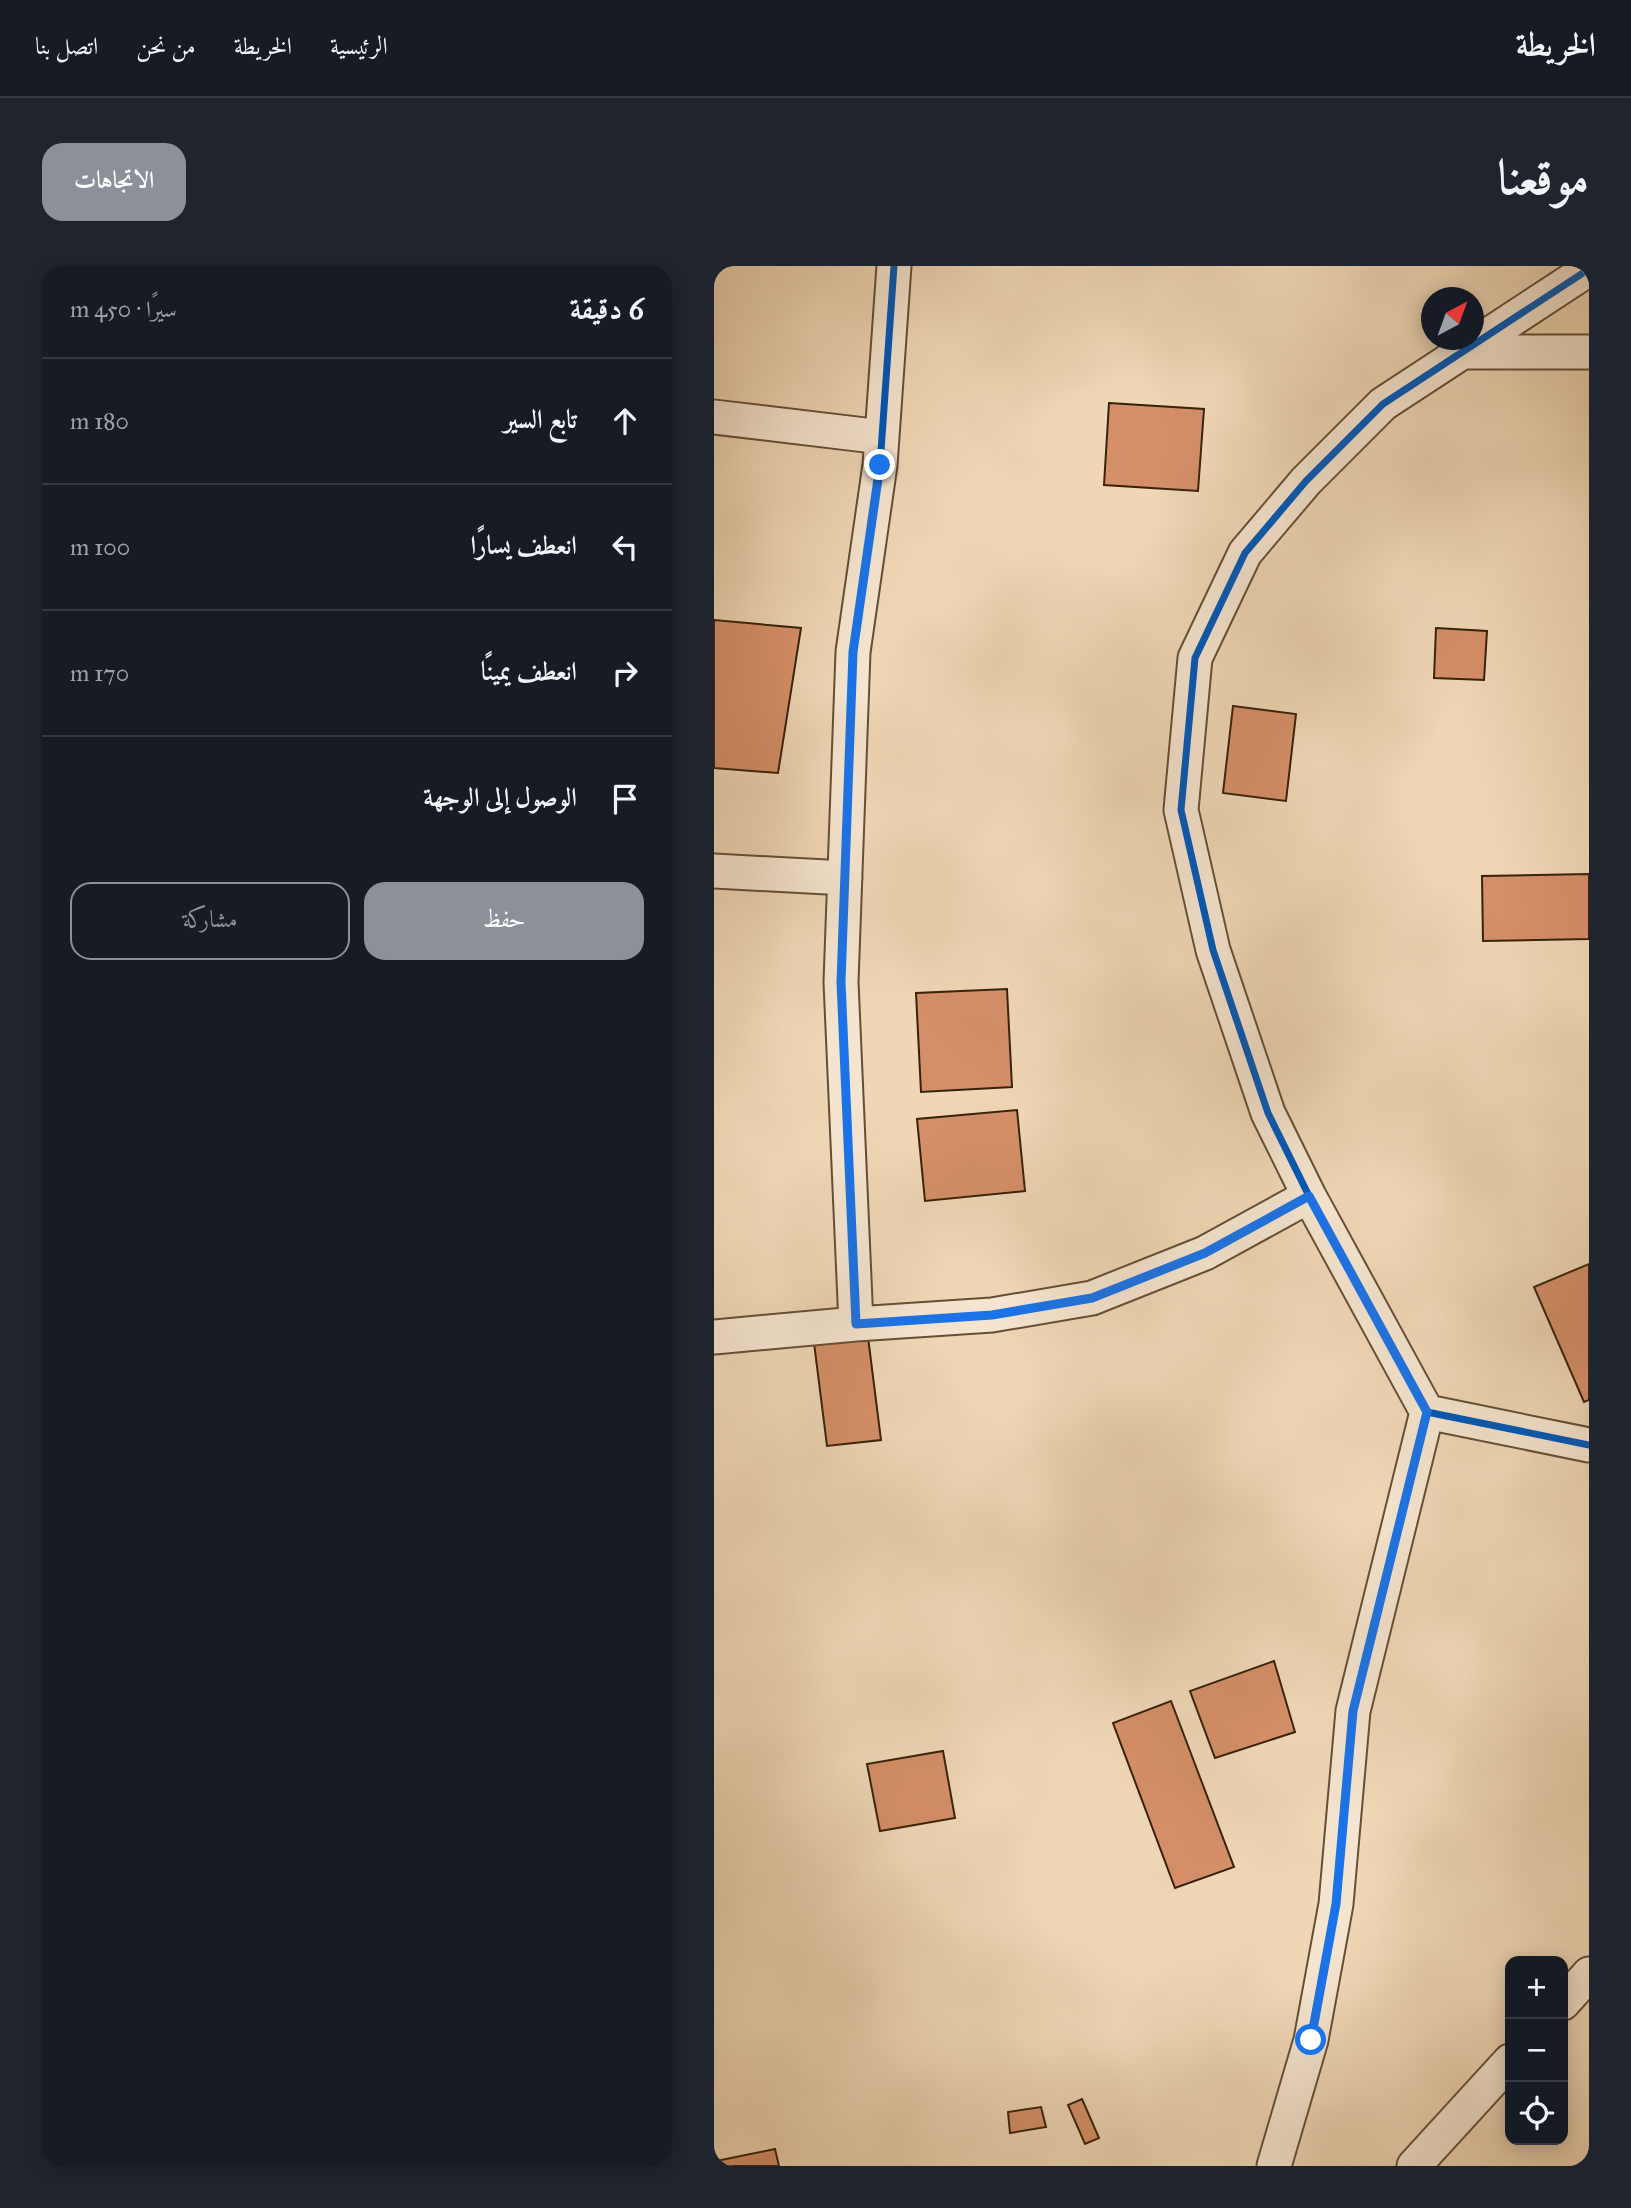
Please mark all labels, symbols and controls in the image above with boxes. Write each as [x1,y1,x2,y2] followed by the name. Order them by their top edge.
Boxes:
[1516,25,1596,65] text: الخريطة
[35,31,98,61] text: اتصل بنا
[136,31,196,61] text: من نحن
[234,31,292,61] text: الخريطة
[330,31,388,61] text: الرئيسية
[42,143,186,221] button: الاتجاهات
[1497,148,1589,207] text: موقعنا
[1421,287,1484,350] north arrow
[570,291,644,327] text: 6 دقيقة
[70,295,177,323] text: سيرًا · 450 m
[606,402,644,440] icon: ahead
[504,403,577,435] text: تابع السير
[70,407,129,435] text: 180 m
[864,449,895,480] route end
[606,528,644,566] icon: left
[470,529,577,561] text: انعطف يسارًا
[70,533,130,561] text: 100 m
[606,654,644,692] icon: right
[481,655,577,687] text: انعطف يمينًا
[70,659,129,687] text: 170 m
[606,780,644,818] icon: arrive
[423,781,577,813] text: الوصول إلى الوجهة
[70,882,350,960] button: مشاركة
[364,882,644,960] button: حفظ
[1505,1956,1568,2145] map controls
[1505,1956,1568,2019] button: +
[1505,2019,1568,2082] button: −
[1295,2024,1326,2055] route start
[1505,2082,1568,2145] button: locate

